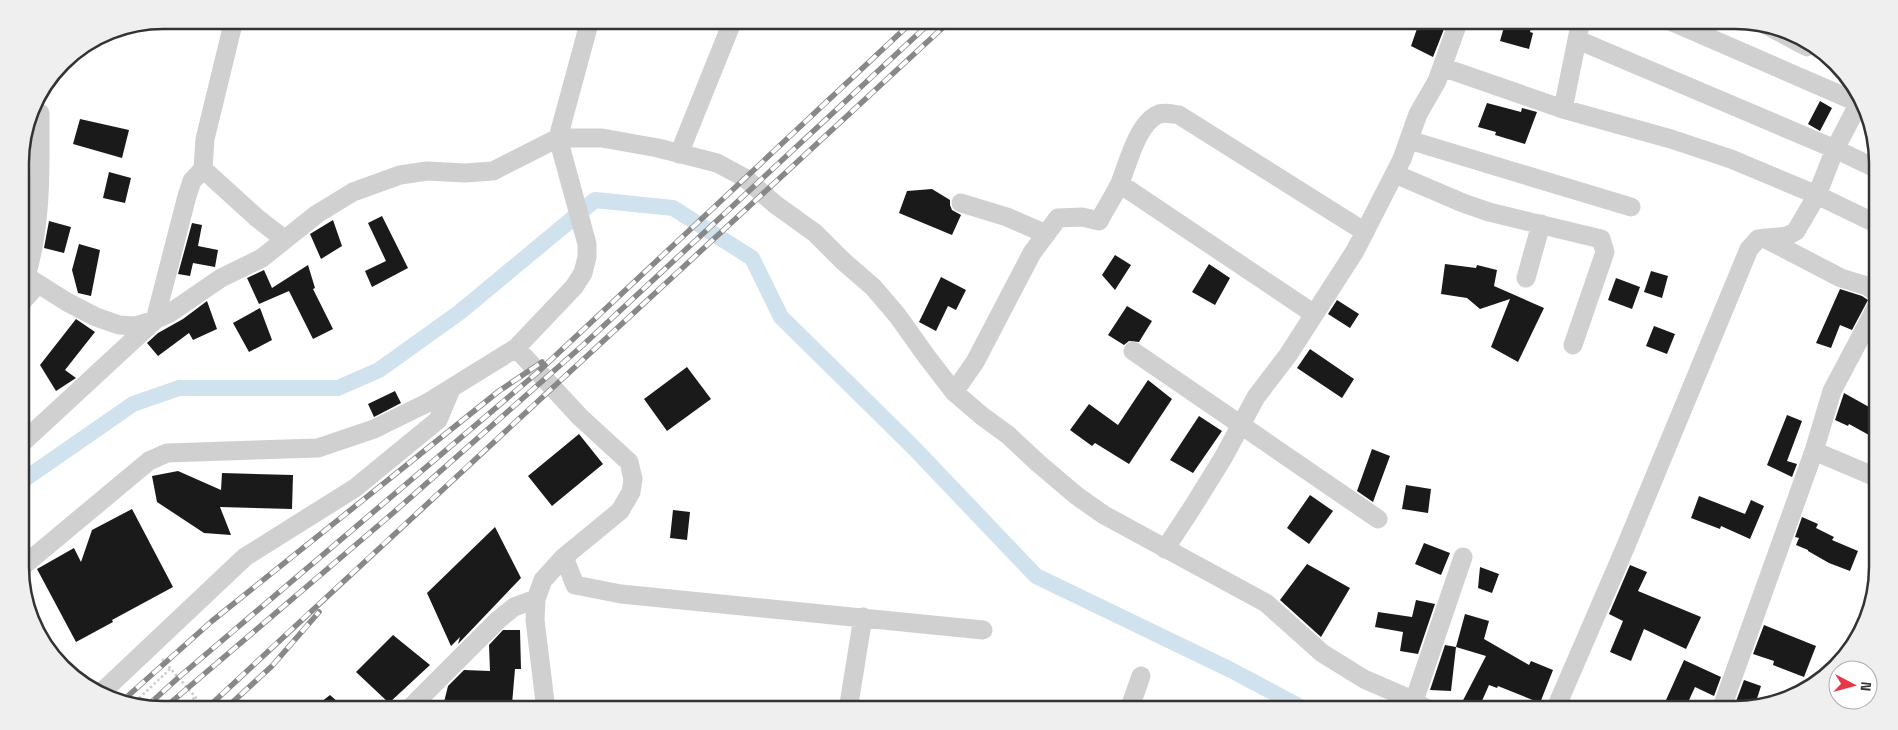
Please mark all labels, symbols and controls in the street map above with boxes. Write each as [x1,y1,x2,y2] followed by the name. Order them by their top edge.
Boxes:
[1828,660,1878,710] north arrow
[1856,681,1875,692] text: N

